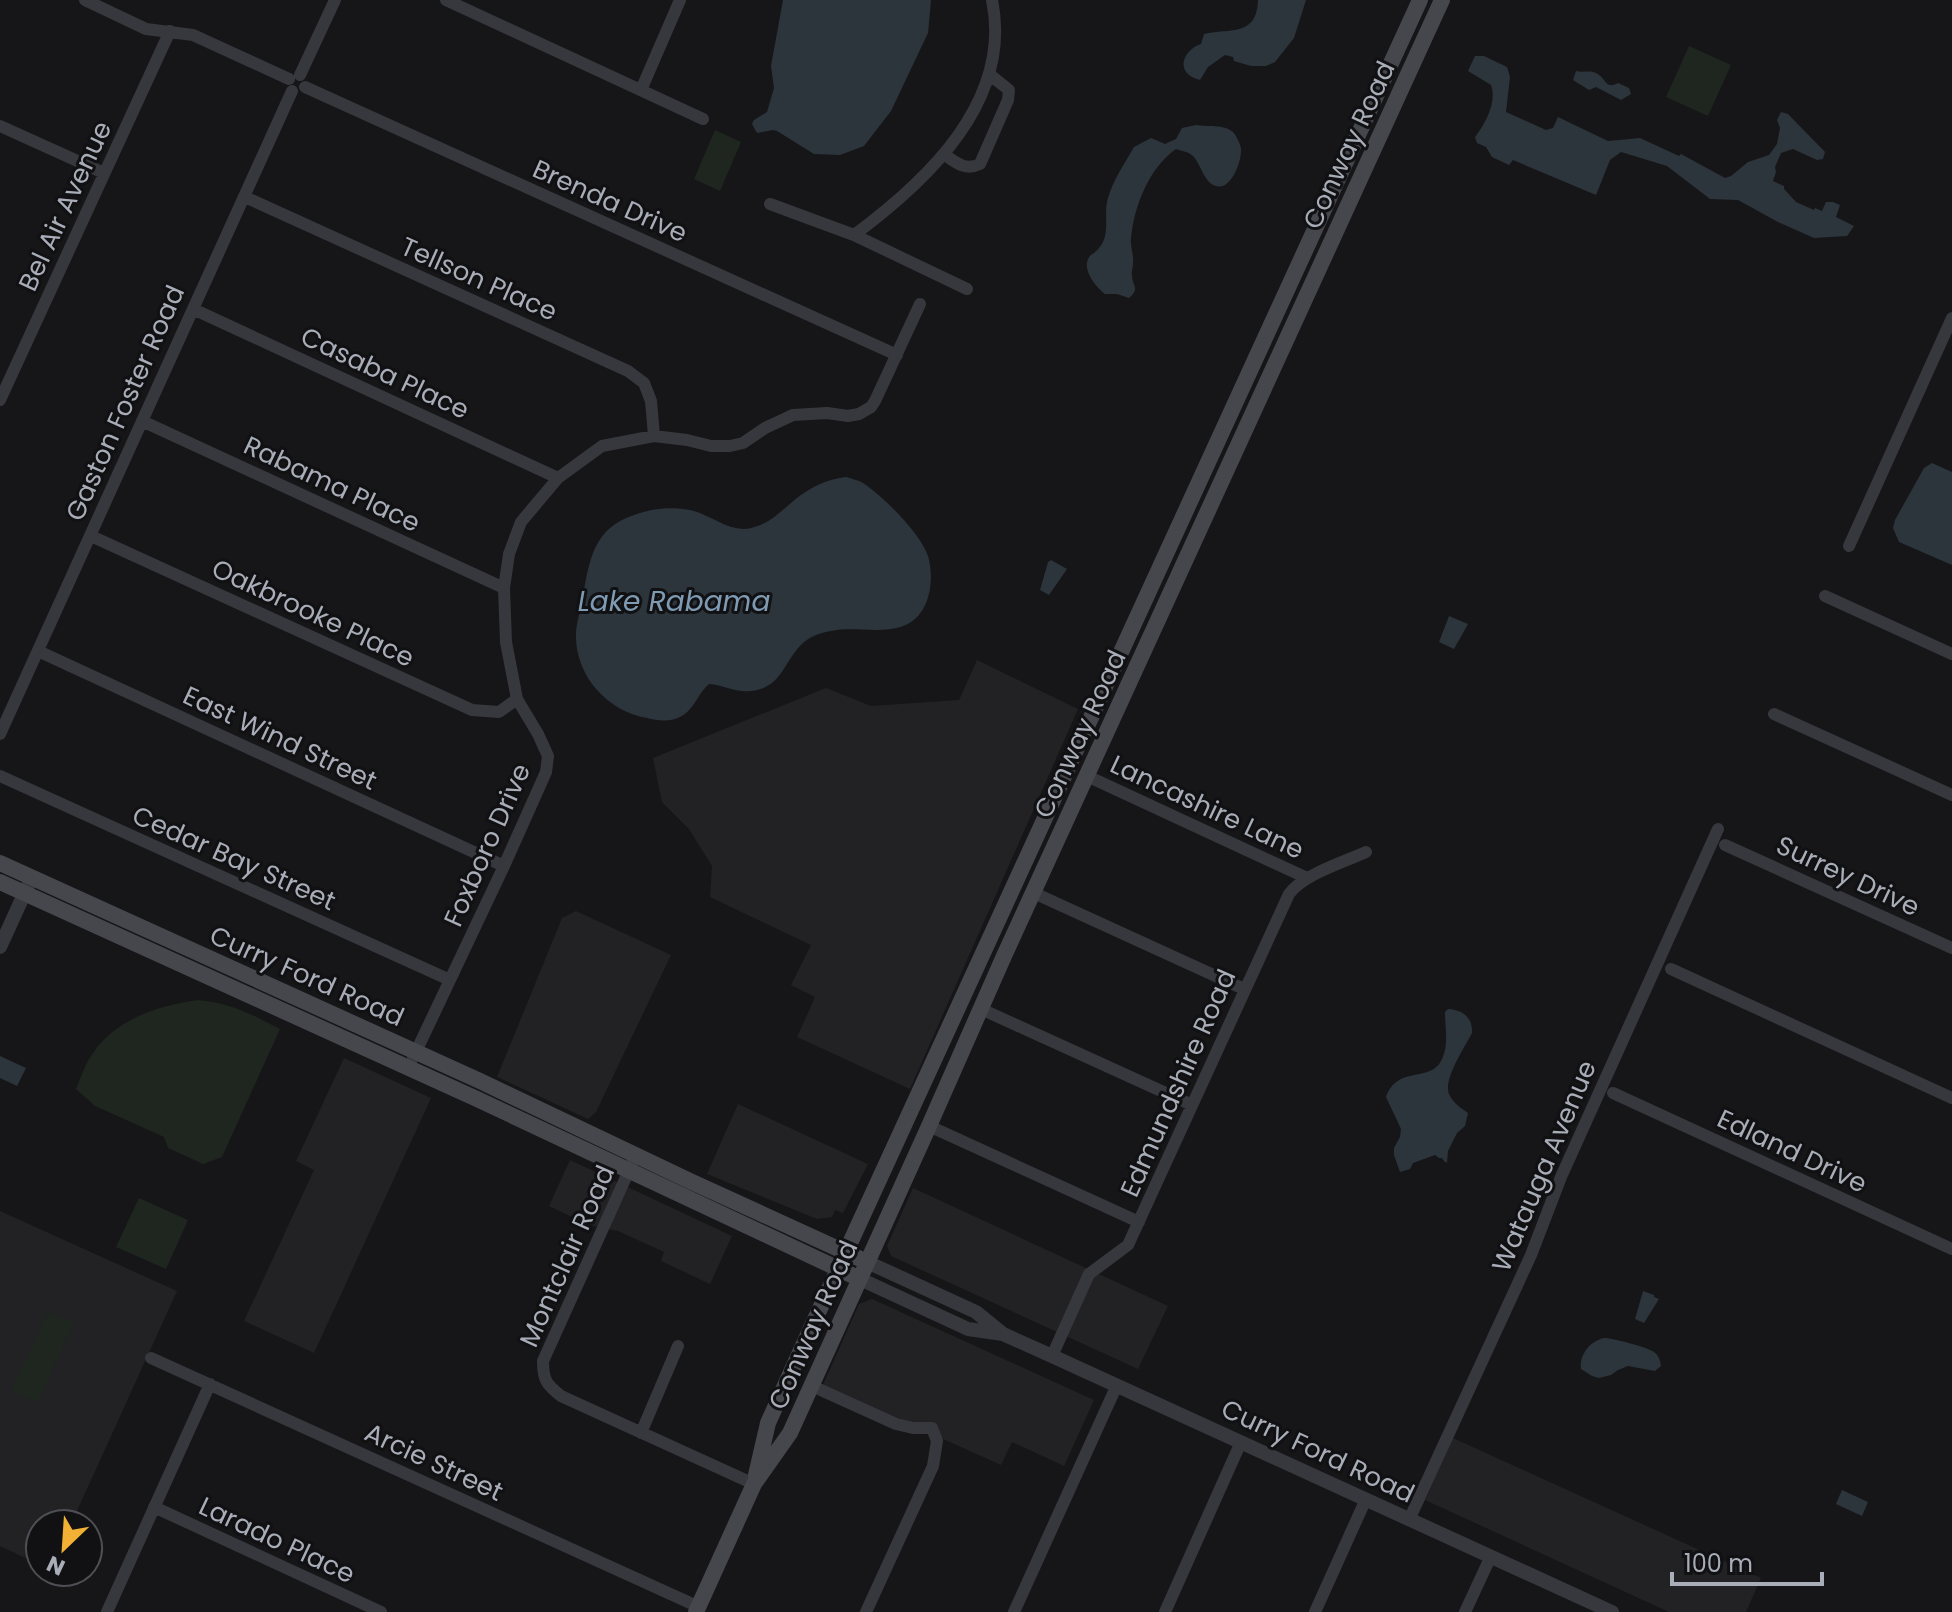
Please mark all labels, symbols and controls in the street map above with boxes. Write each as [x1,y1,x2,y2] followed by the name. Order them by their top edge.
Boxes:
[1294,55,1404,235] street label: Conway Road
[10,115,120,297] street label: Bel Air Avenue
[527,151,693,251] street label: Brenda Drive
[395,228,563,330] street label: Tellson Place
[57,280,193,526] street label: Gaston Foster Road
[295,318,475,428] street label: Casaba Place
[238,427,426,541] street label: Rabama Place
[206,550,420,676] street label: Oakbrooke Place
[578,582,770,621] water label: Lake Rabama
[1025,644,1135,824] street label: Conway Road
[177,677,383,799] street label: East Wind Street
[1104,746,1310,868] street label: Lancashire Lane
[435,758,539,932] street label: Foxboro Drive
[127,797,341,919] street label: Cedar Bay Street
[1771,827,1925,925] street label: Surrey Drive
[204,917,410,1035] street label: Curry Ford Road
[1112,964,1244,1202] street label: Edmundshire Road
[1483,1055,1605,1277] street label: Watauga Avenue
[1711,1101,1873,1201] street label: Edland Drive
[511,1159,623,1353] street label: Montclair Road
[760,1235,866,1415] street label: Conway Road
[1216,1390,1420,1512] street label: Curry Ford Road
[359,1414,509,1510] street label: Arcie Street
[193,1488,361,1592] street label: Larado Place
[24,1508,104,1588] north arrow
[1672,1536,1822,1586] scale bar
[1684,1547,1753,1580] text: 100 m
[42,1548,70,1583] text: N

